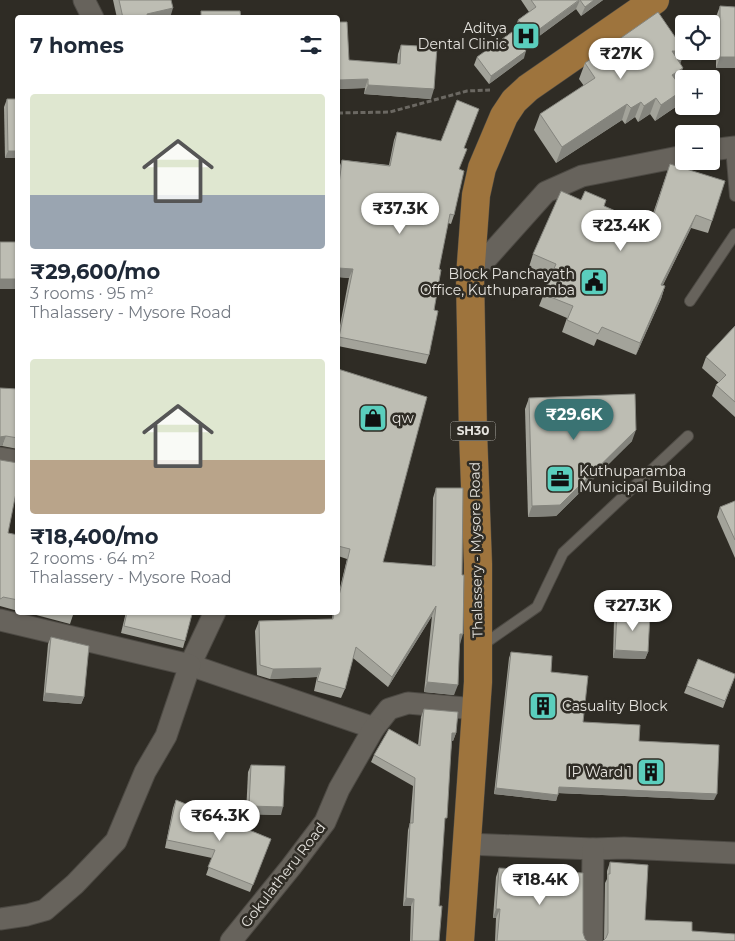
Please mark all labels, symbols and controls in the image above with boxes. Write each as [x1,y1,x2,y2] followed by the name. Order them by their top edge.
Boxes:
[675,15,720,170] map controls
[675,15,720,60] button: locate
[418,19,507,53] place label: Aditya Dental Clinic
[511,21,541,51] hospital icon: Aditya Dental Clinic
[297,31,325,59] icon: filters
[30,33,124,58] text: 7 homes
[591,38,651,80] pin: ₹27K
[600,44,642,63] text: ₹27K
[675,70,720,115] button: +
[675,125,720,170] button: −
[133,126,223,216] icon: home
[359,192,441,235] pin: ₹37.3K
[372,199,428,218] text: ₹37.3K
[580,210,662,252] pin: ₹23.4K
[592,216,650,235] text: ₹23.4K
[30,259,160,284] text: ₹29,600/mo
[420,265,575,299] place label: Block Panchayath Office, Kuthuparamba
[579,267,609,297] public building icon: Block Panchayath Office, Kuthuparamba
[30,284,154,303] text: 3 rooms · 95 m²
[30,303,232,322] text: Thalassery - Mysore Road
[133,391,223,481] icon: home
[533,398,615,441] pin: ₹29.6K
[358,403,388,433] shop icon: qw
[545,405,603,424] text: ₹29.6K
[392,409,414,427] place label: qw
[450,422,496,441] road number: SH30
[465,462,487,638] street label: Thalassery - Mysore Road
[579,462,712,496] place label: Kuthuparamba Municipal Building
[545,464,575,494] office icon: Kuthuparamba Municipal Building
[30,524,158,549] text: ₹18,400/mo
[30,549,155,568] text: 2 rooms · 64 m²
[30,568,232,587] text: Thalassery - Mysore Road
[592,590,674,632] pin: ₹27.3K
[605,596,661,615] text: ₹27.3K
[528,691,558,721] building icon: Casuality Block
[562,697,668,715] place label: Casuality Block
[636,757,666,787] building icon: IP Ward 1
[567,763,632,781] place label: IP Ward 1
[179,800,261,842] pin: ₹64.3K
[191,806,249,825] text: ₹64.3K
[236,819,330,931] street label: Gokulatheru Road
[499,864,581,906] pin: ₹18.4K
[512,870,568,889] text: ₹18.4K

